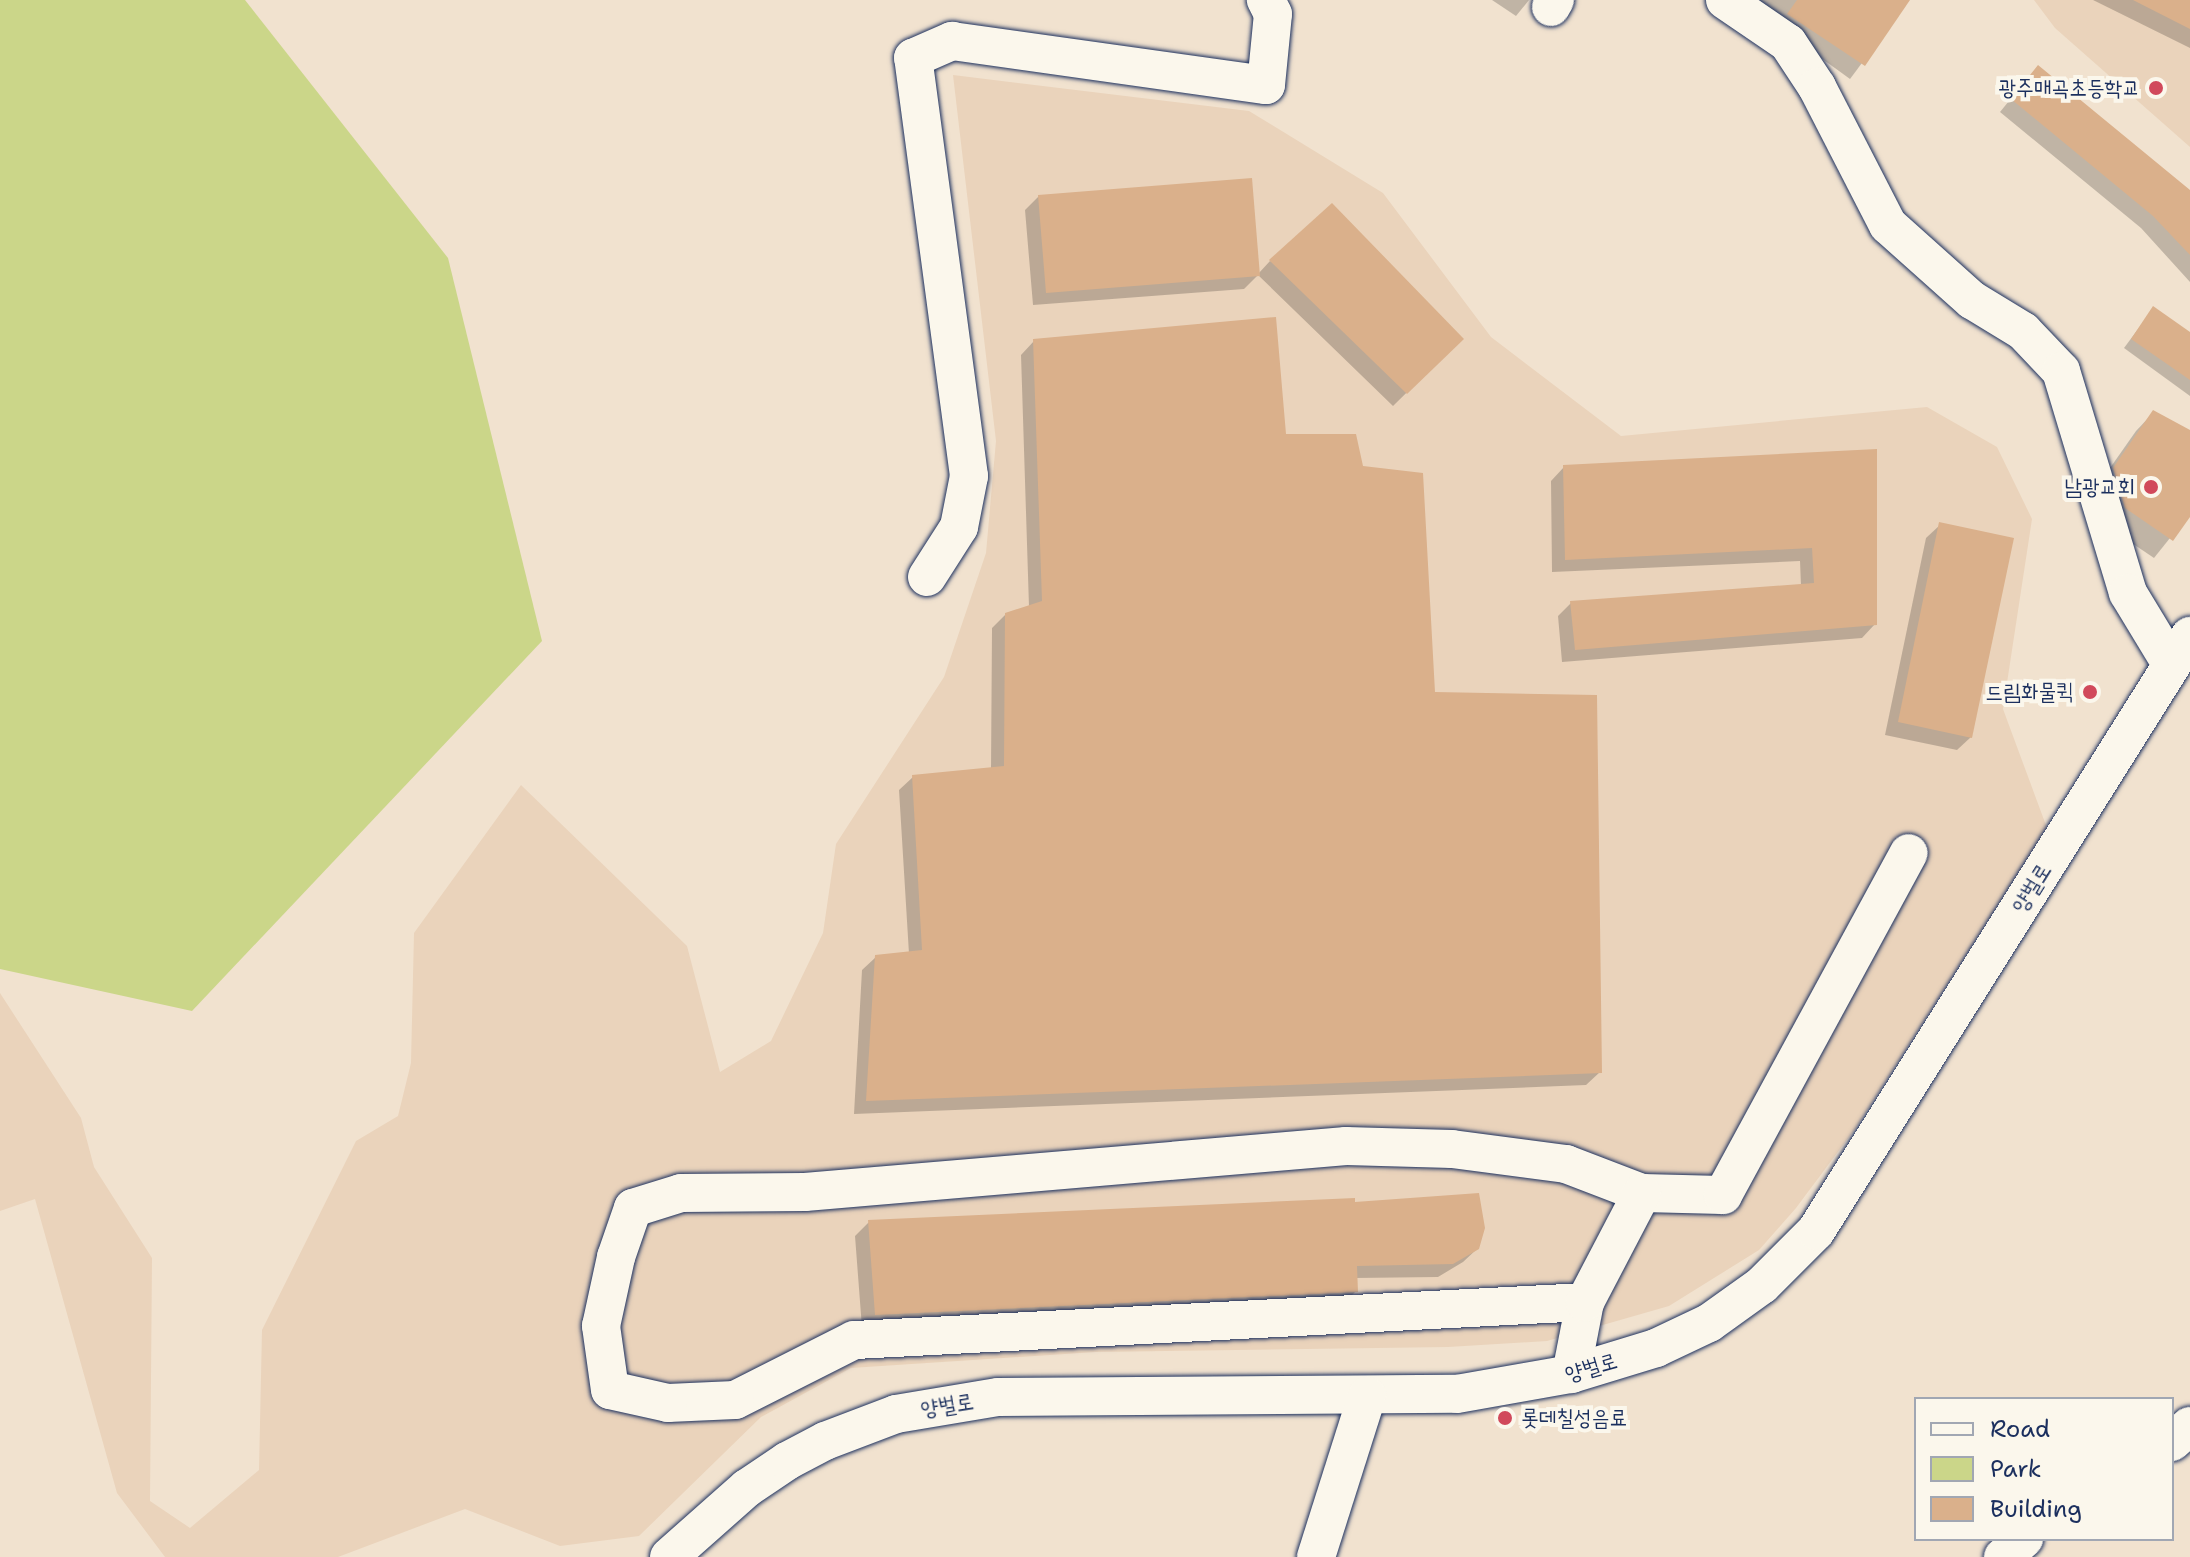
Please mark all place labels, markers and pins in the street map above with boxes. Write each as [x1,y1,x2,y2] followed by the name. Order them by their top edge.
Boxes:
[1998,75,2140,101] place label: 광주매곡초등학교
[2147,79,2165,97] marker: 광주매곡초등학교
[2064,474,2135,500] place label: 남광교회
[2142,478,2160,496] marker: 남광교회
[1985,679,2074,705] place label: 드림화물퀵
[2081,683,2099,701] marker: 드림화물퀵
[1521,1405,1627,1431] place label: 롯데칠성음료
[1496,1409,1514,1427] marker: 롯데칠성음료

